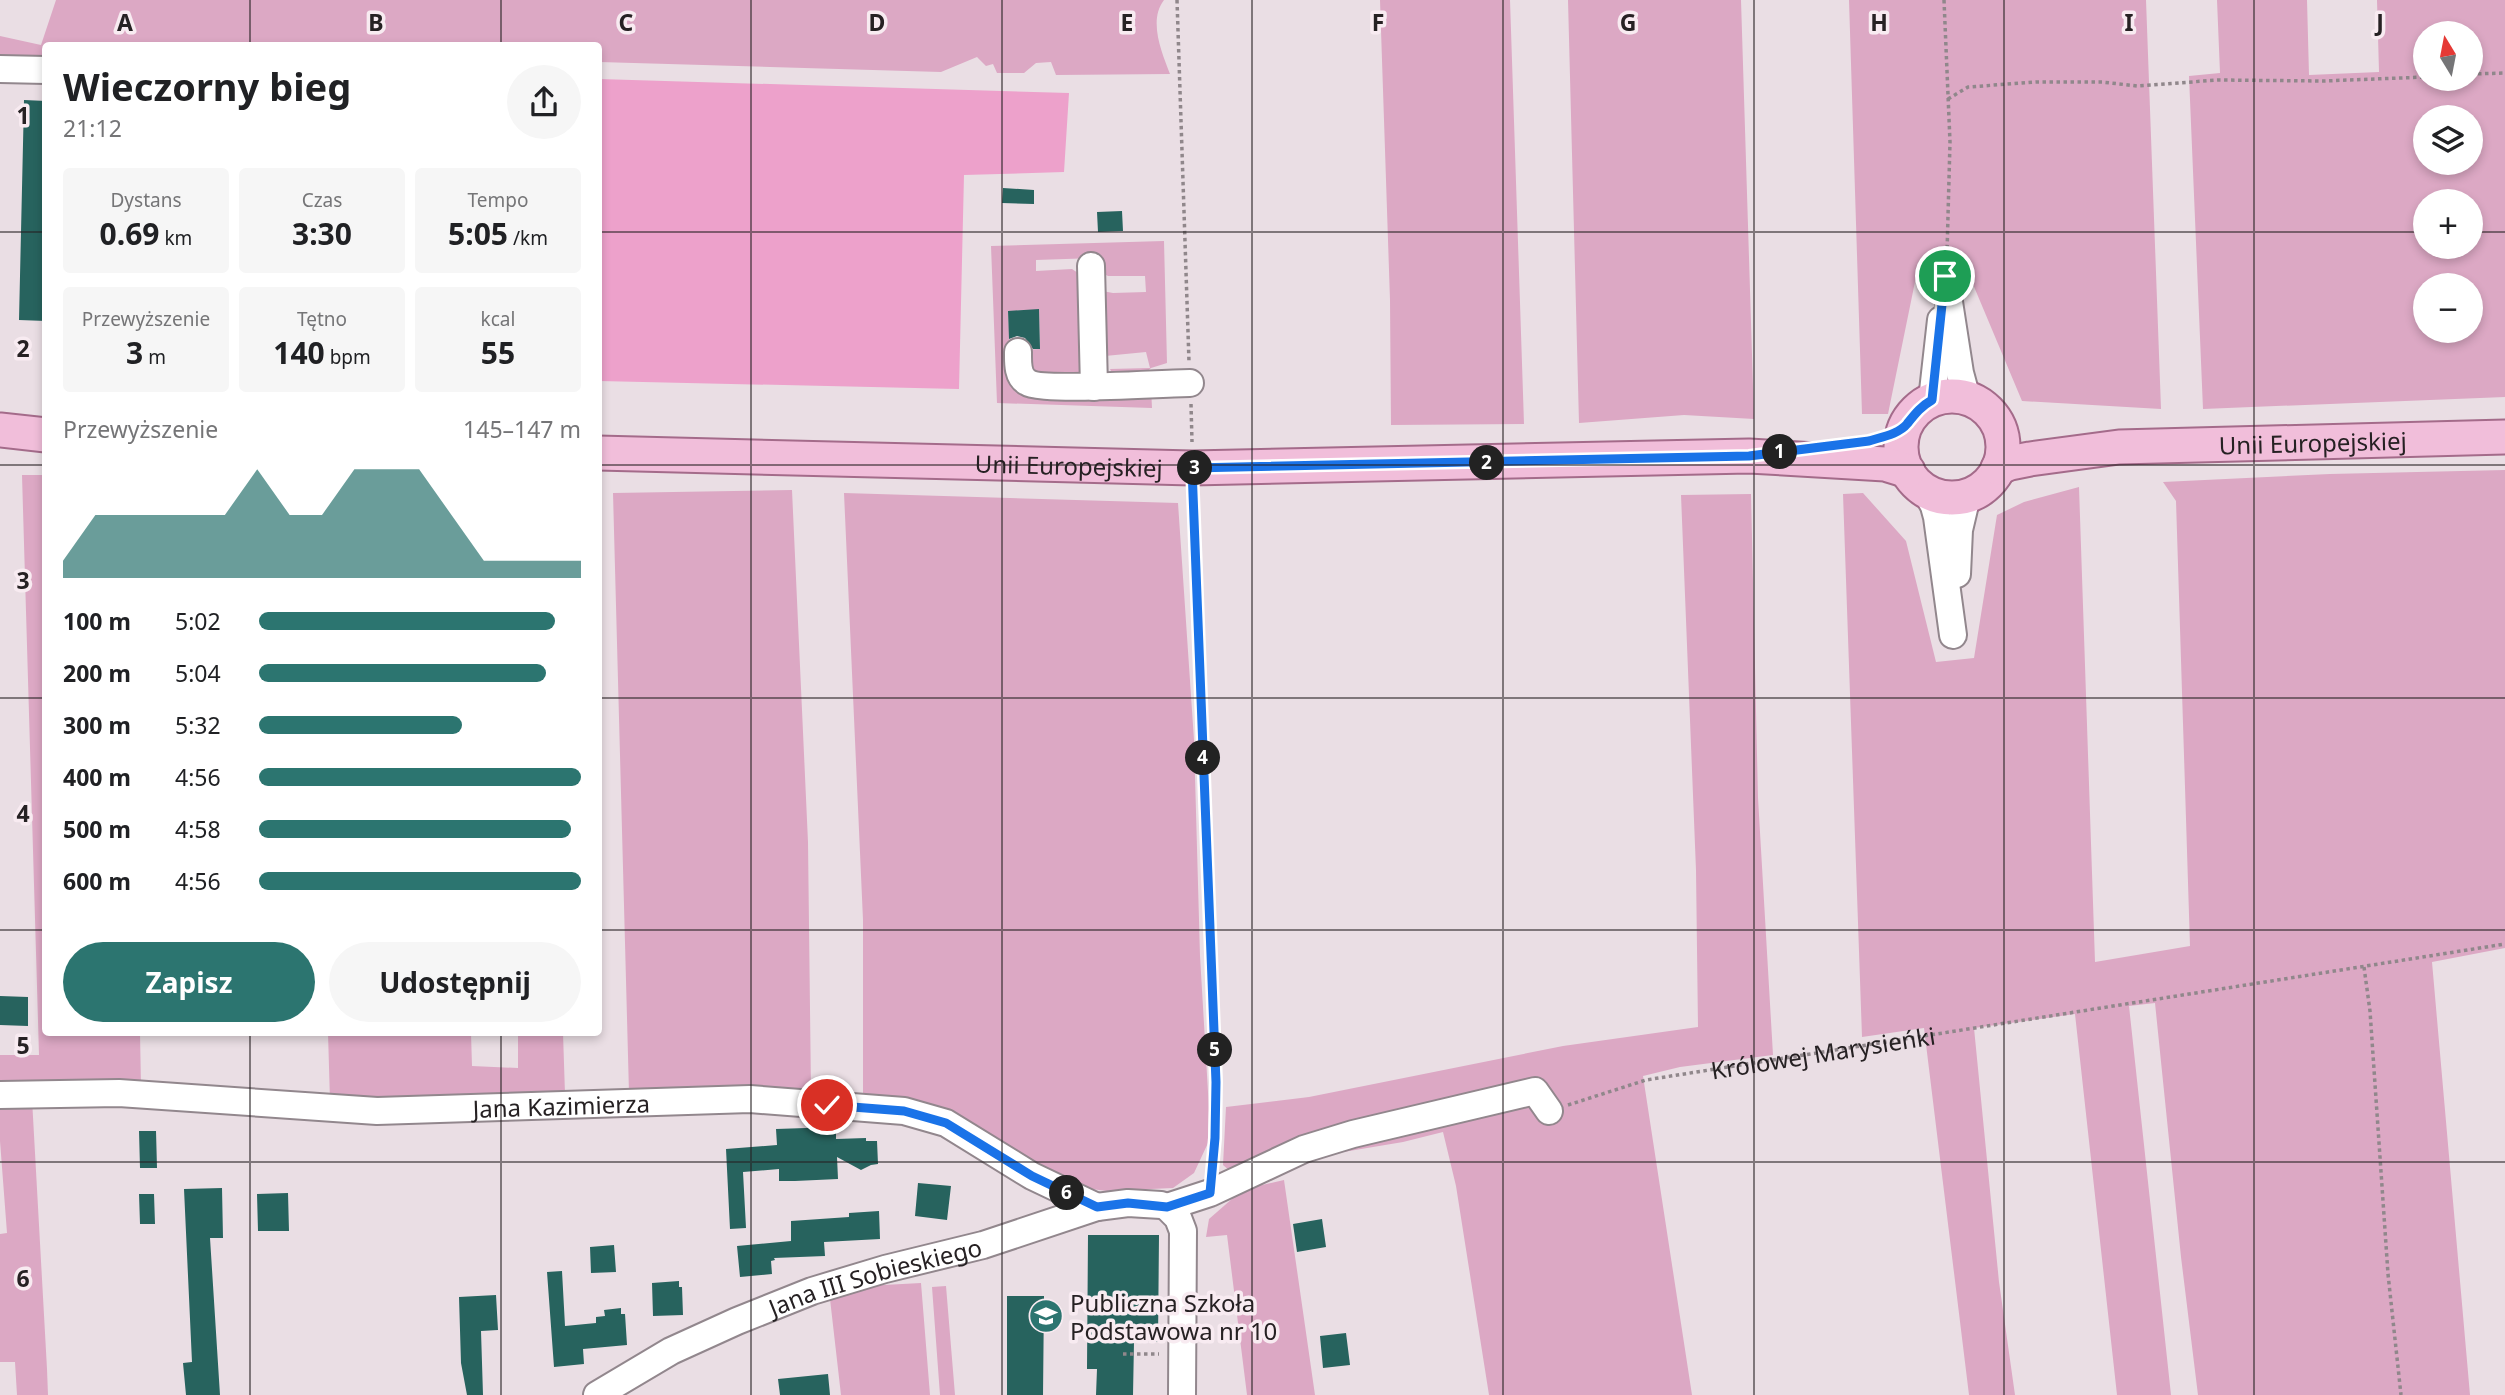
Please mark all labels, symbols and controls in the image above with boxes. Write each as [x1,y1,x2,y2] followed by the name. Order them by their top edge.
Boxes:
[117,6,133,38] text: A
[368,6,384,38] text: B
[619,6,634,38] text: C
[869,6,885,38] text: D
[1121,6,1133,38] text: E
[1372,6,1384,38] text: F
[1620,6,1636,38] text: G
[1870,6,1888,38] text: H
[2125,6,2134,38] text: I
[2374,6,2384,38] text: J
[2413,21,2483,91] north arrow
[2413,21,2483,343] map controls
[63,60,351,112] text: Wieczorny bieg
[507,65,581,139] button: share
[16,99,30,131] text: 1
[2413,105,2483,175] button: layers
[63,112,122,144] text: 21:12
[110,187,182,213] text: Dystans
[302,187,342,213] text: Czas
[468,187,528,213] text: Tempo
[2413,189,2483,259] button: +
[100,213,160,254] text: 0.69
[292,213,352,254] text: 3:30
[448,213,508,254] text: 5:05
[160,225,192,251] text: km
[508,225,548,251] text: /km
[1915,246,1975,306] pin
[1926,257,1964,295] icon: arrive
[2413,273,2483,343] button: −
[82,306,210,332] text: Przewyższenie
[297,306,347,332] text: Tętno
[481,306,515,332] text: kcal
[16,332,30,364] text: 2
[126,332,143,373] text: 3
[273,332,325,373] text: 140
[481,332,515,373] text: 55
[143,344,166,370] text: m
[325,344,371,370] text: bpm
[63,413,218,445] text: Przewyższenie
[463,413,581,445] text: 145–147 m
[2218,423,2407,461] street label: Unii Europejskiej
[1762,434,1798,470] pin: 1
[1774,438,1785,464] text: 1
[974,446,1163,484] street label: Unii Europejskiej
[1470,446,1504,480] pin: 2
[1481,449,1492,475] text: 2
[1178,450,1212,486] pin: 3
[1189,454,1200,480] text: 3
[16,564,30,596] text: 3
[63,605,131,637] text: 100 m
[175,605,221,637] text: 5:02
[63,657,131,689] text: 200 m
[175,657,221,689] text: 5:04
[63,709,131,741] text: 300 m
[175,709,221,741] text: 5:32
[1186,740,1220,776] pin: 4
[1197,744,1208,770] text: 4
[63,761,131,793] text: 400 m
[175,761,221,793] text: 4:56
[16,797,30,829] text: 4
[63,813,131,845] text: 500 m
[175,813,221,845] text: 4:58
[63,865,131,897] text: 600 m
[175,865,221,897] text: 4:56
[63,942,315,1022] button: Zapisz
[329,942,581,1022] button: Udostępnij
[1708,1018,1937,1086] street label: Królowej Marysieńki
[16,1029,30,1061] text: 5
[1198,1032,1232,1068] pin: 5
[1209,1036,1220,1062] text: 5
[797,1075,857,1135] pin
[470,1086,650,1124] street label: Jana Kazimierza
[808,1086,846,1124] icon: check
[1050,1176,1084,1210] pin: 6
[1061,1179,1072,1205] text: 6
[761,1229,985,1324] street label: Jana III Sobieskiego
[16,1262,30,1294] text: 6
[1070,1286,1277,1347] place label: Publiczna Szkoła Podstawowa nr 10
[1027,1297,1065,1335] school or university icon: Publiczna Szkoła Podstawowa nr 10

